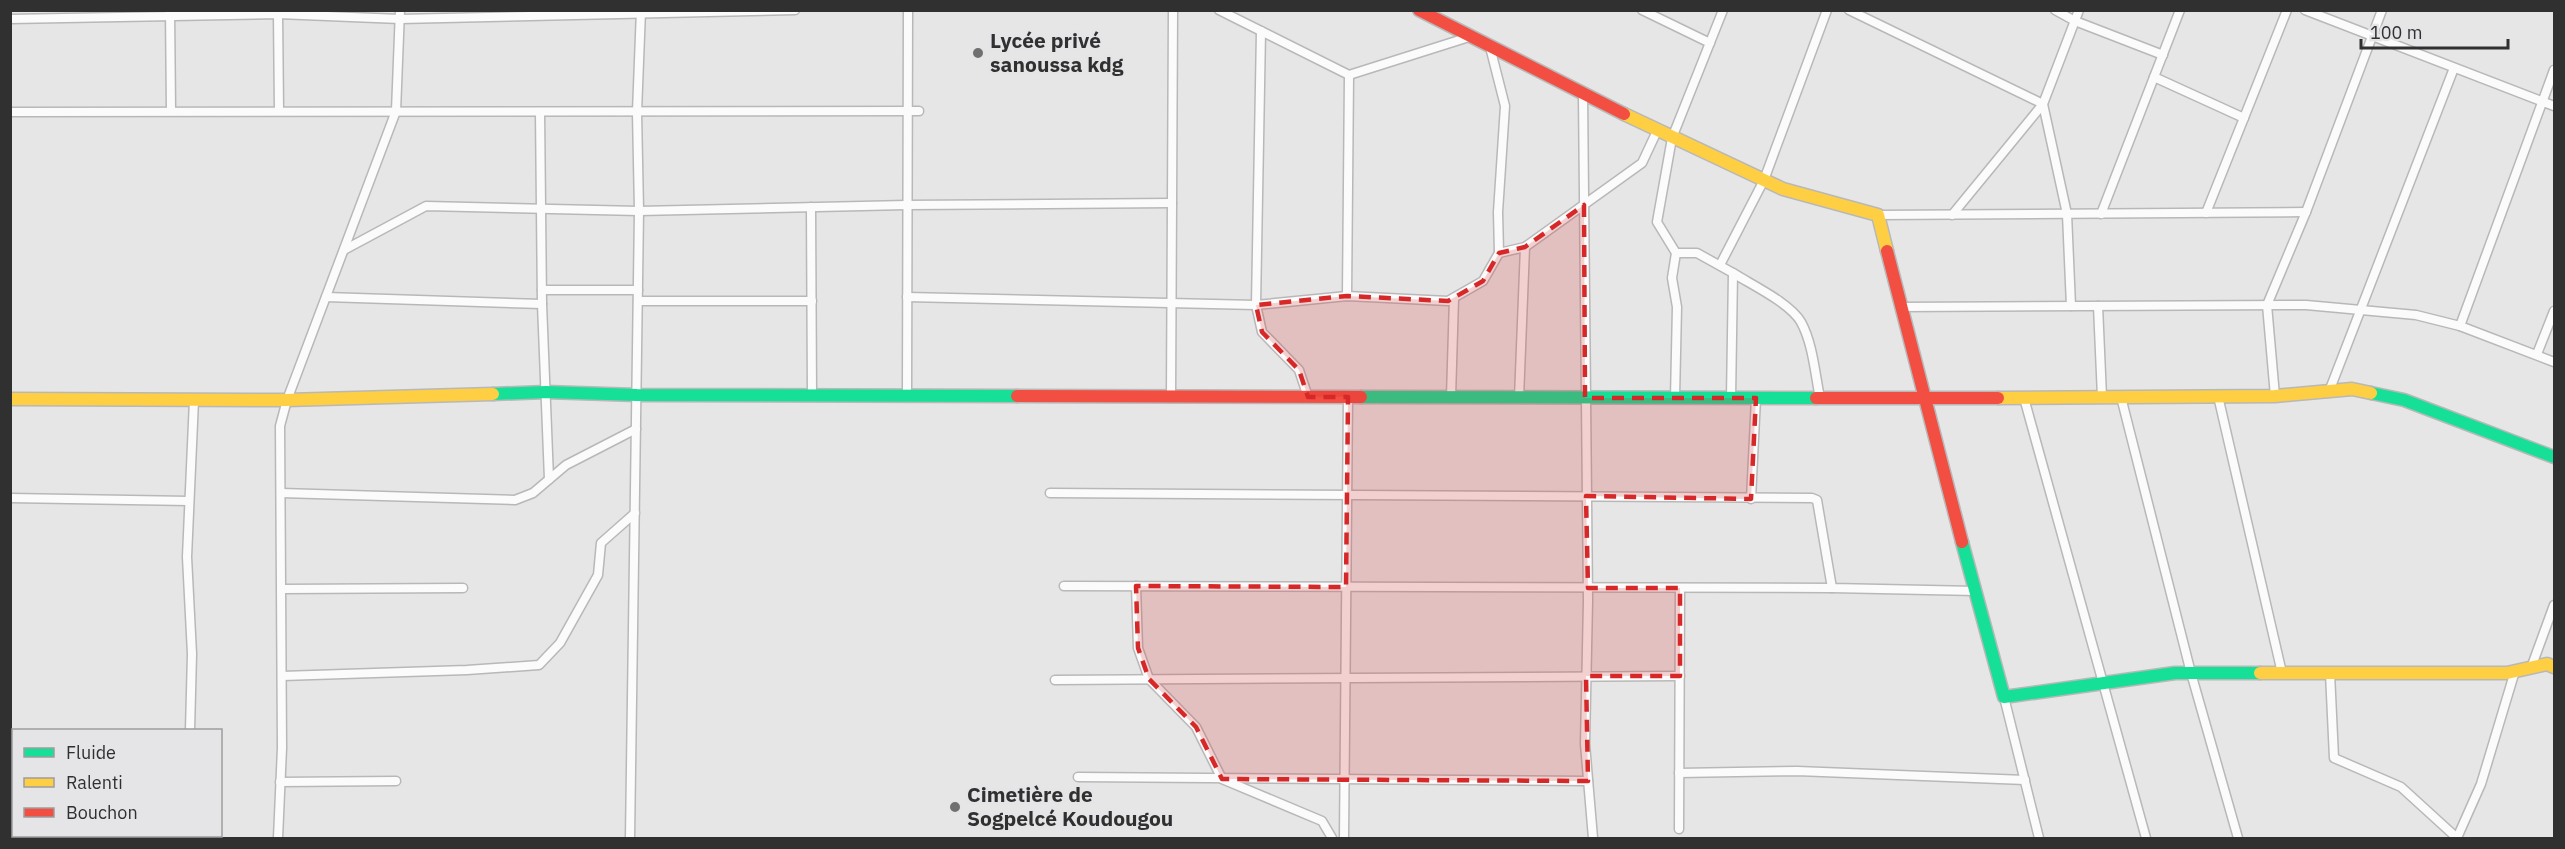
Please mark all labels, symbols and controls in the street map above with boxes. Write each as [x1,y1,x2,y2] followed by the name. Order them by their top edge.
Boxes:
[2361,12,2508,50] scale bar
[2370,21,2422,44] text: 100 m
[990,26,1124,78] place label: Lycée privé sanoussa kdg
[971,46,985,60] marker: Lycée privé sanoussa kdg
[12,729,222,837] legend
[66,741,116,764] text: Fluide
[66,771,123,794] text: Ralenti
[967,780,1173,832] place label: Cimetière de Sogpelcé Koudougou
[948,800,962,814] marker: Cimetière de Sogpelcé Koudougou
[66,801,138,824] text: Bouchon

